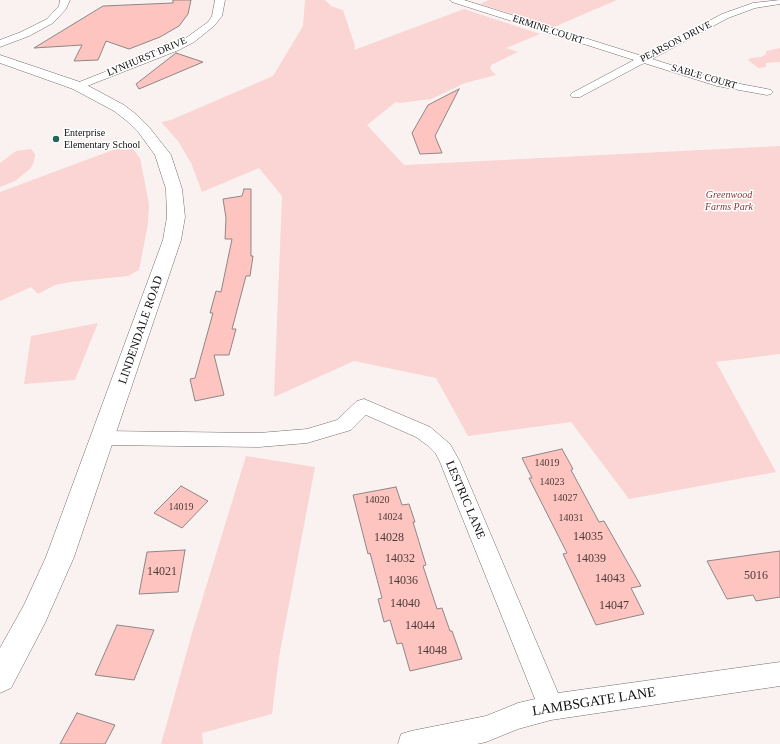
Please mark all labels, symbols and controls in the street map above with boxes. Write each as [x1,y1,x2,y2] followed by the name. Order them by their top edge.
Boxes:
[511,13,585,47] street label: ERMINE COURT
[638,19,714,65] street label: PEARSON DRIVE
[105,35,189,79] street label: LYNHURST DRIVE
[670,62,738,92] street label: SABLE COURT
[64,127,140,150] place label: Enterprise Elementary School
[51,134,61,144] marker: Enterprise Elementary School
[705,189,753,212] park label: Greenwood Farms Park
[116,274,166,386] street label: LINDENDALE ROAD
[534,457,560,469] house number: 14019
[442,459,488,541] street label: LESTRIC LANE
[540,476,564,488] house number: 14023
[552,492,578,504] house number: 14027
[364,494,390,506] house number: 14020
[168,501,194,513] house number: 14019
[378,511,402,523] house number: 14024
[558,512,584,524] house number: 14031
[573,530,603,544] house number: 14035
[374,531,404,545] house number: 14028
[385,552,415,566] house number: 14032
[576,552,606,566] house number: 14039
[147,565,177,579] house number: 14021
[744,569,768,583] house number: 5016
[595,572,625,586] house number: 14043
[388,574,418,588] house number: 14036
[390,597,420,611] house number: 14040
[599,599,629,613] house number: 14047
[405,619,435,633] house number: 14044
[417,644,447,658] house number: 14048
[531,684,657,720] street label: LAMBSGATE LANE

